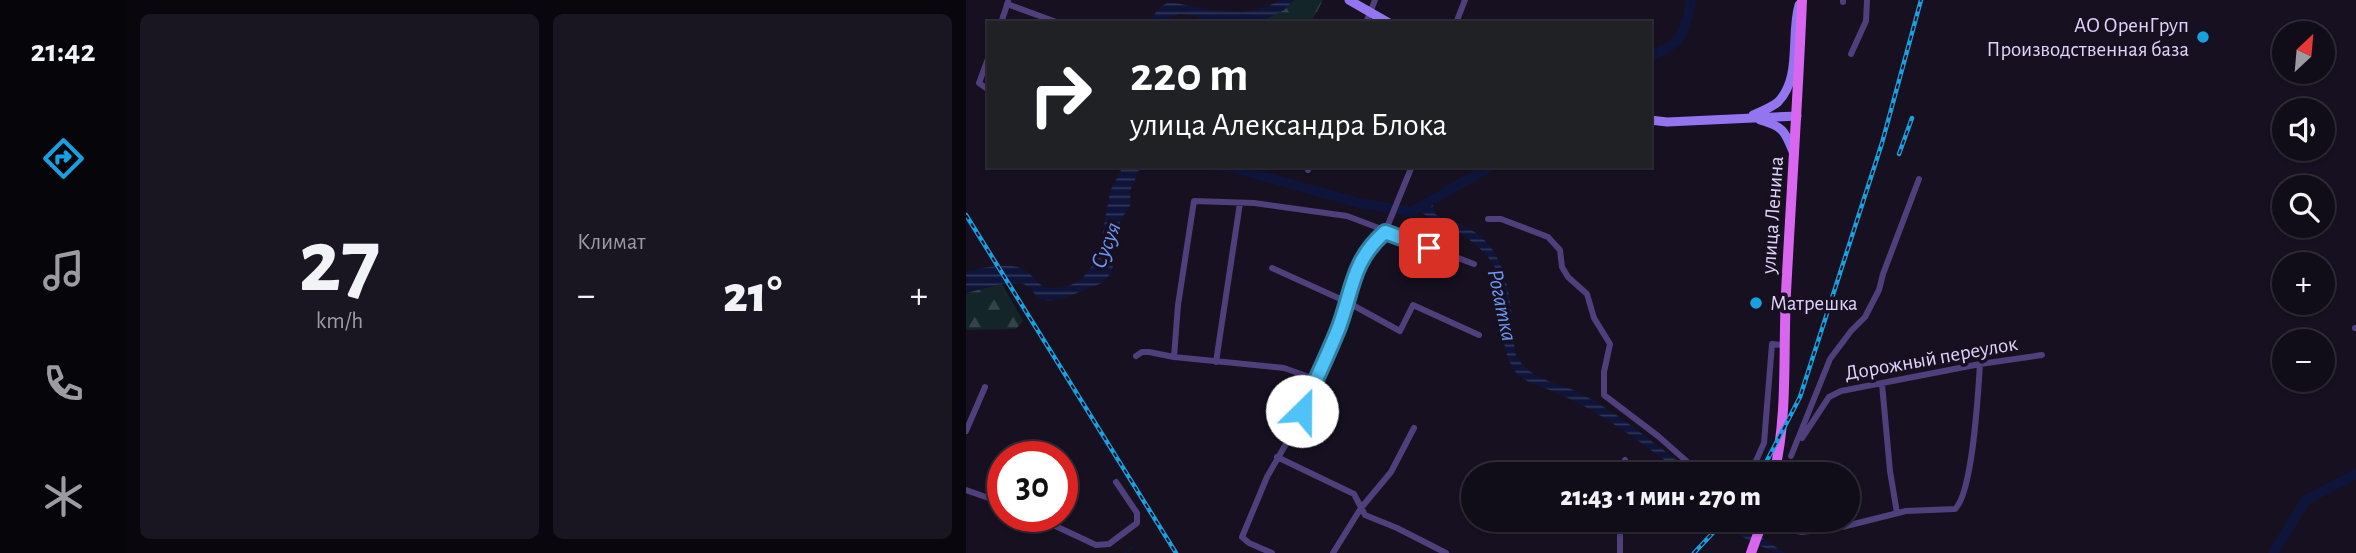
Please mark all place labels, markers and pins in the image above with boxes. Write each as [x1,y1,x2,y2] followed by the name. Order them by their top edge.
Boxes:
[1987,15,2189,60] place label: АО ОренГруп Производственная база
[2195,29,2211,45] marker: АО ОренГруп Производственная база
[1399,218,1459,278] pin
[1770,293,1858,314] place label: Матрешка
[1748,295,1764,311] marker: Матрешка

